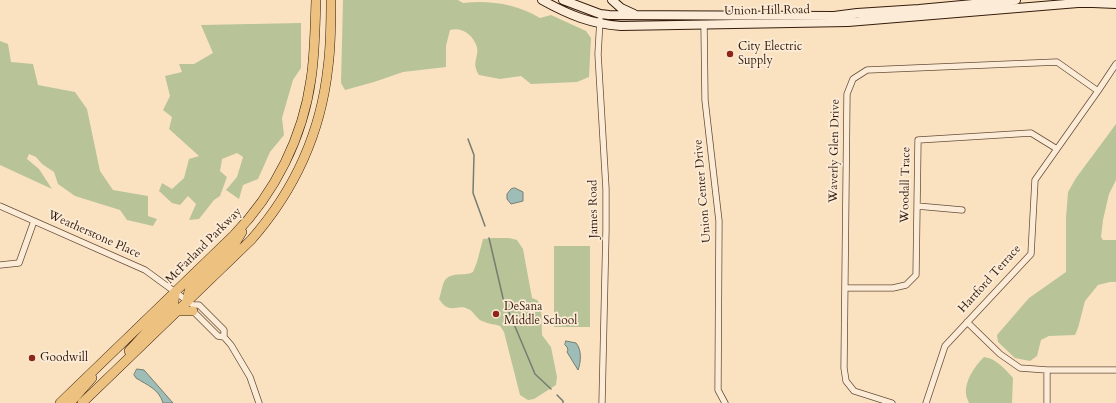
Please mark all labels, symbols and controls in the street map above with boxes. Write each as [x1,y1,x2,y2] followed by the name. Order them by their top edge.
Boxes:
[724,3,810,19] street label: Union Hill Road
[738,40,802,68] place label: City Electric Supply
[725,49,735,59] marker: City Electric Supply
[827,99,843,203] street label: Waverly Glen Drive
[691,139,715,243] street label: Union Center Drive
[898,147,914,223] street label: Woodall Trace
[586,180,602,238] street label: James Road
[163,205,245,287] street label: McFarland Parkway
[45,208,143,262] street label: Weatherstone Place
[956,242,1024,316] street label: Hartford Terrace
[504,300,577,328] place label: DeSana Middle School
[491,309,501,319] marker: DeSana Middle School
[40,351,88,365] place label: Goodwill
[27,353,37,363] marker: Goodwill

